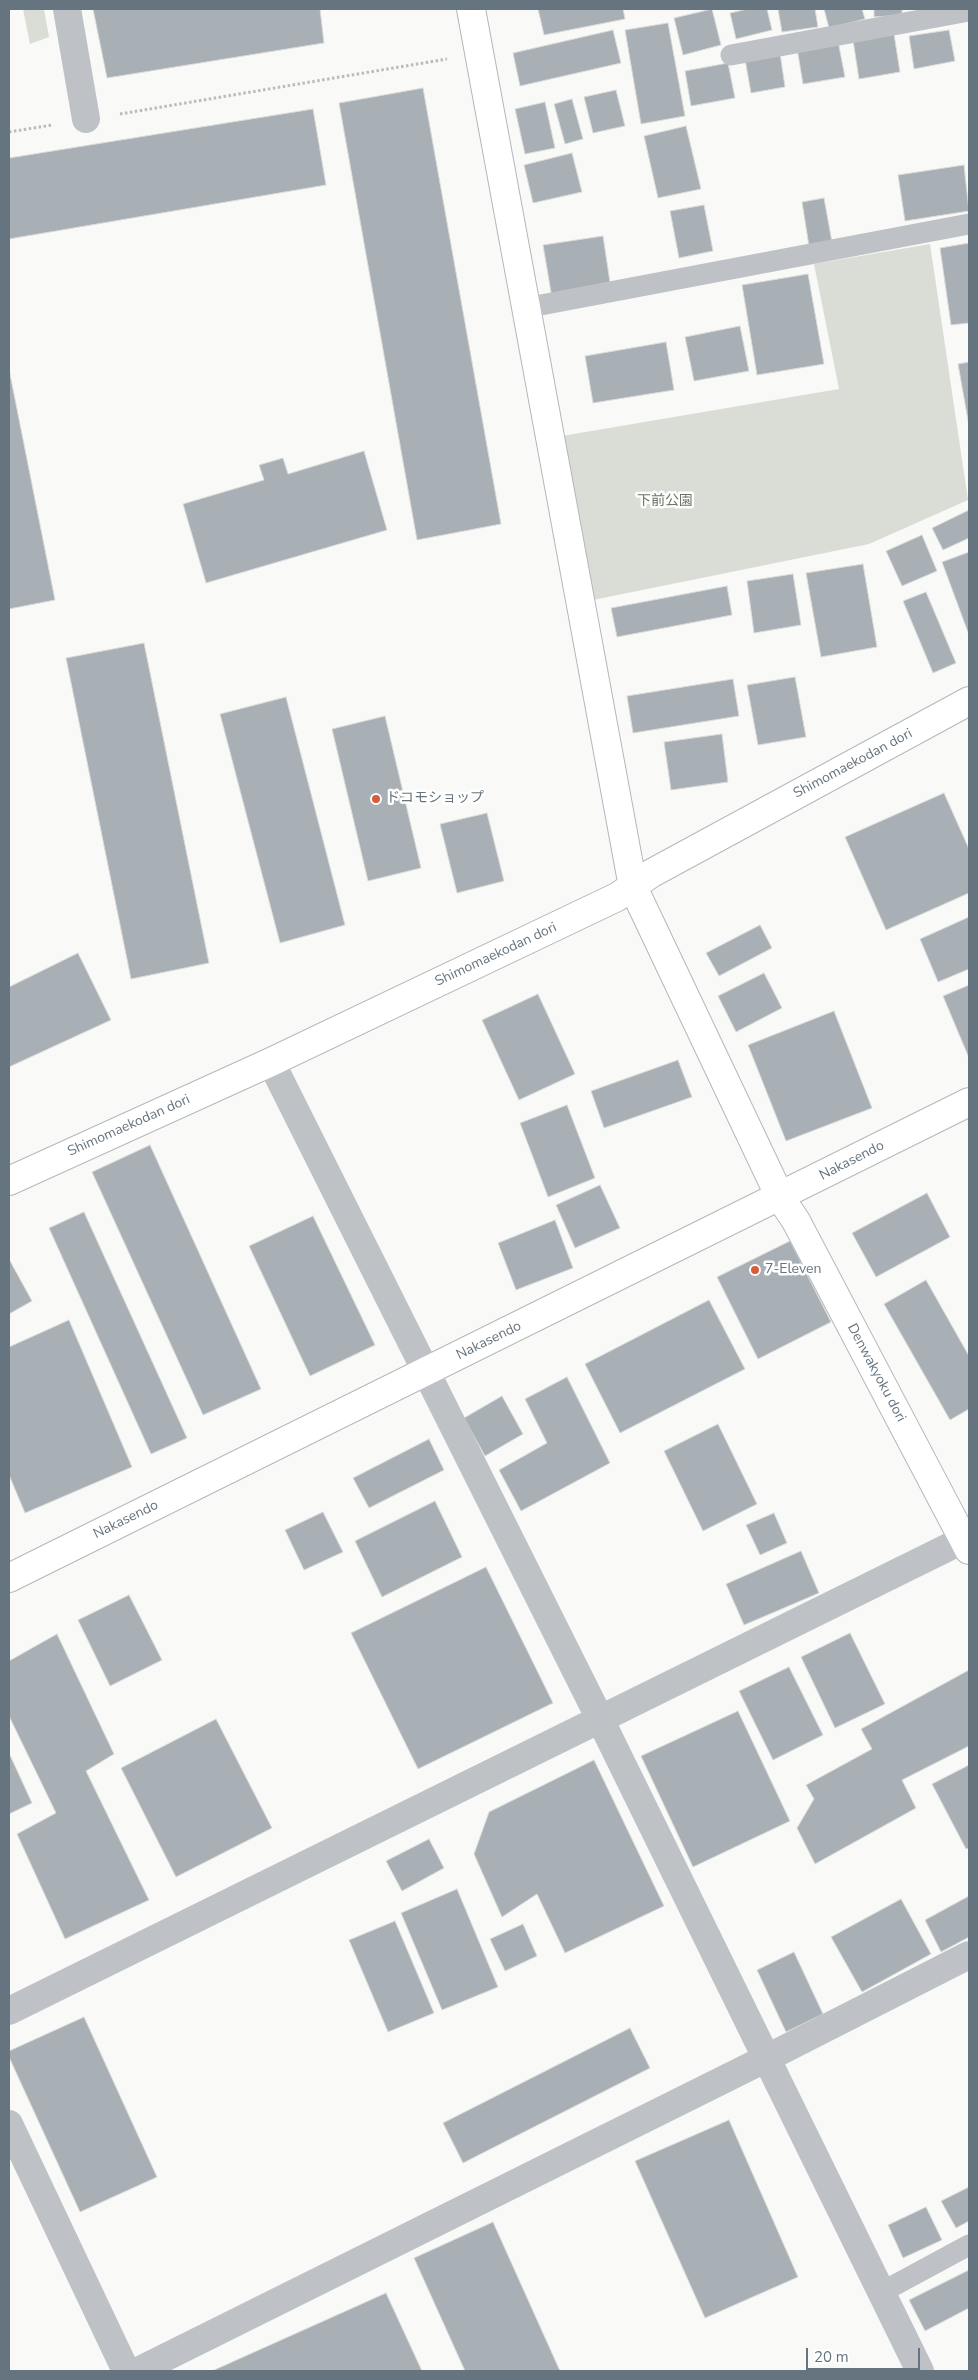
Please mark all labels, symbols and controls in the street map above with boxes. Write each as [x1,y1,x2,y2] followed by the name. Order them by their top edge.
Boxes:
[637,494,693,510] park label: 下前公園
[791,726,915,802] street label: Shimomaekodan dori
[386,791,484,807] place label: ドコモショップ
[370,793,382,805] marker: ドコモショップ
[432,919,560,991] street label: Shimomaekodan dori
[65,1091,193,1161] street label: Shimomaekodan dori
[817,1138,887,1184] street label: Nakasendo
[765,1262,821,1278] place label: 7-Eleven
[749,1264,761,1276] marker: 7-Eleven
[454,1318,524,1364] street label: Nakasendo
[843,1321,909,1425] street label: Denwakyoku dori
[91,1497,161,1543] street label: Nakasendo
[808,2338,922,2370] scale bar
[814,2347,849,2367] text: 20 m

